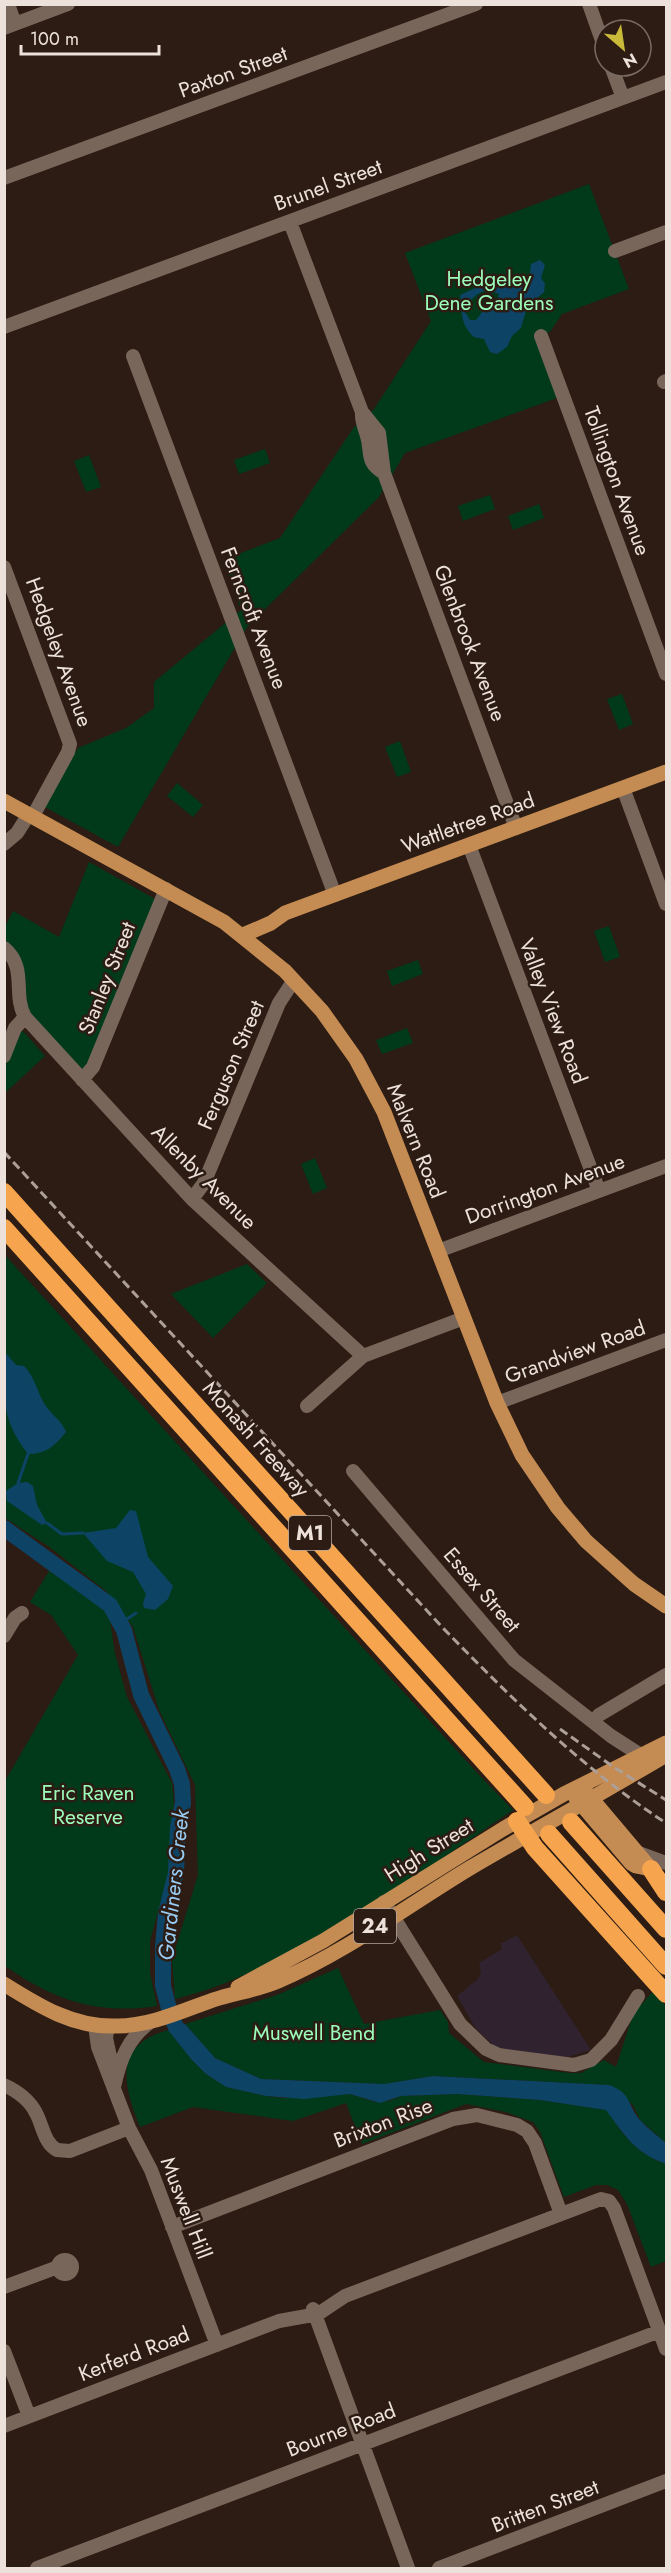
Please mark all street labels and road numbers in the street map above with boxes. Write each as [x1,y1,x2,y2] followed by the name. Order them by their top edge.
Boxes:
[174,38,292,106] street label: Paxton Street
[270,152,386,218] street label: Brunel Street
[576,402,658,560] street label: Tollington Avenue
[213,543,295,694] street label: Ferncroft Avenue
[426,560,514,726] street label: Glenbrook Avenue
[18,573,100,731] street label: Hedgeley Avenue
[397,785,539,861] street label: Wattletree Road
[71,917,143,1039] street label: Stanley Street
[512,934,594,1088] street label: Valley View Road
[190,996,272,1134] street label: Ferguson Street
[379,1079,453,1203] street label: Malvern Road
[145,1118,264,1237] street label: Allenby Avenue
[461,1146,629,1232] street label: Dorrington Avenue
[500,1313,650,1391] street label: Grandview Road
[196,1374,317,1504] street label: Monash Freeway
[289,1516,331,1550] road number: M1
[436,1541,528,1639] street label: Essex Street
[379,1811,479,1889] street label: High Street
[354,1909,396,1943] road number: 24
[329,2090,437,2156] street label: Brixton Rise
[153,2153,219,2263] street label: Muswell Hill
[74,2319,194,2389] street label: Kerferd Road
[282,2395,400,2465] street label: Bourne Road
[487,2472,603,2540] street label: Britten Street

